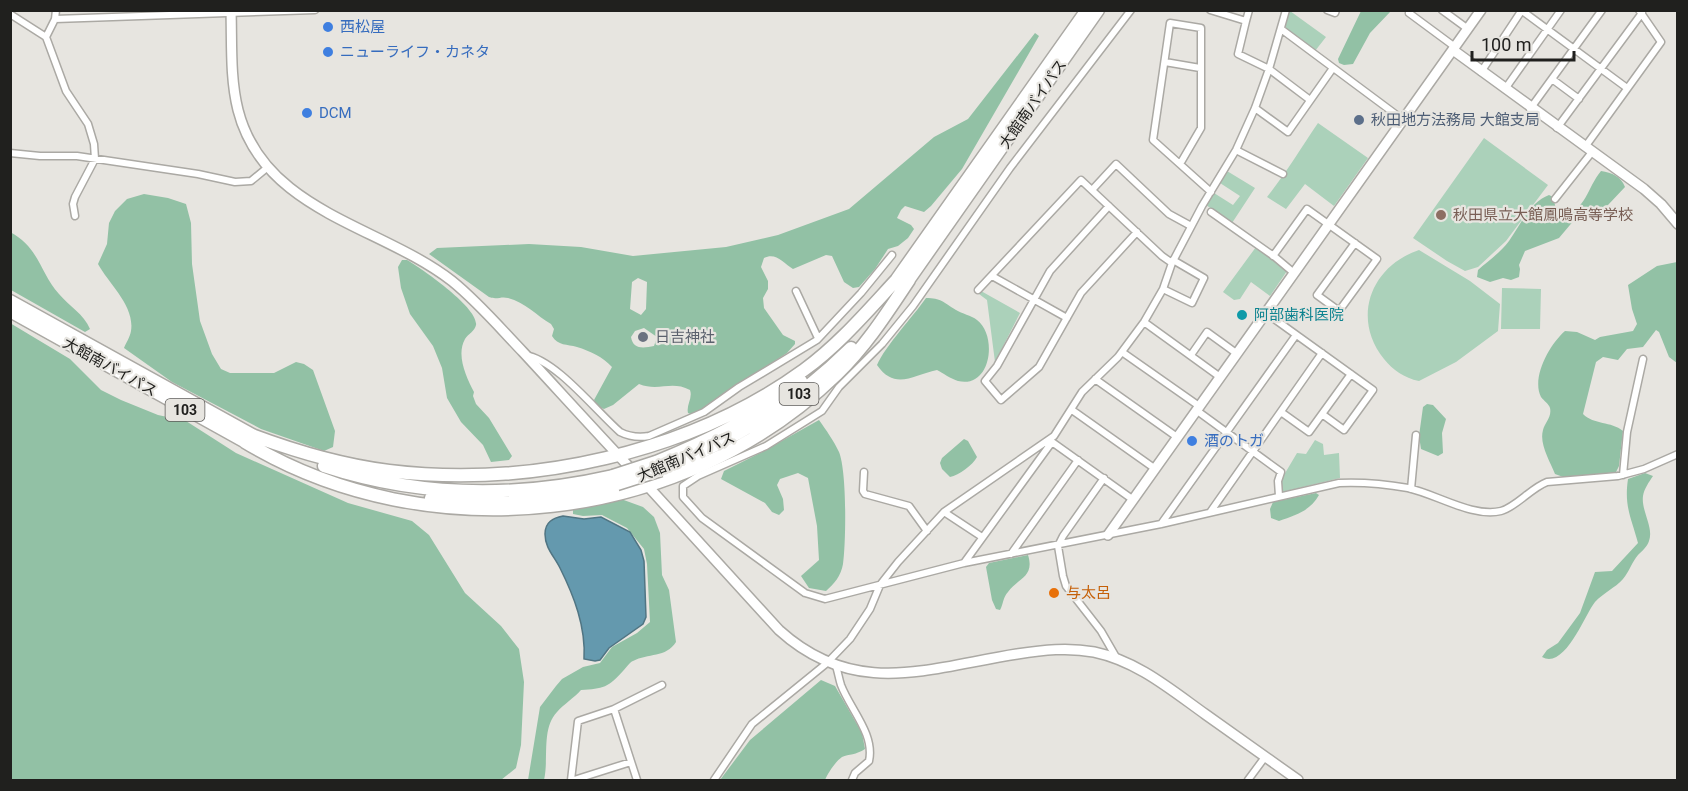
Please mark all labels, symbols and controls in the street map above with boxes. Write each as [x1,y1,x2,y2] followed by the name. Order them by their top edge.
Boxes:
[340,18,385,36] place label: 西松屋
[321,20,335,34] marker: 西松屋
[1472,24,1574,62] scale bar
[1481,34,1532,55] text: 100 m
[340,43,490,61] place label: ニューライフ・カネタ
[321,45,335,59] marker: ニューライフ・カネタ
[996,56,1070,152] street label: 大館南バイパス
[319,104,352,122] place label: DCM
[300,106,314,120] marker: DCM
[1371,111,1540,129] place label: 秋田地方法務局 大館支局
[1352,113,1366,127] marker: 秋田地方法務局 大館支局
[1453,206,1633,224] place label: 秋田県立大館鳳鳴高等学校
[1434,208,1448,222] marker: 秋田県立大館鳳鳴高等学校
[1254,306,1344,324] place label: 阿部歯科医院
[1235,308,1249,322] marker: 阿部歯科医院
[655,328,715,346] place label: 日吉神社
[636,330,650,344] marker: 日吉神社
[60,334,160,400] street label: 大館南バイパス
[780,383,818,405] road number: 103
[166,399,204,421] road number: 103
[634,428,738,486] street label: 大館南バイパス
[1204,432,1264,450] place label: 酒のトガ
[1185,434,1199,448] marker: 酒のトガ
[1066,584,1111,602] place label: 与太呂
[1047,586,1061,600] marker: 与太呂

